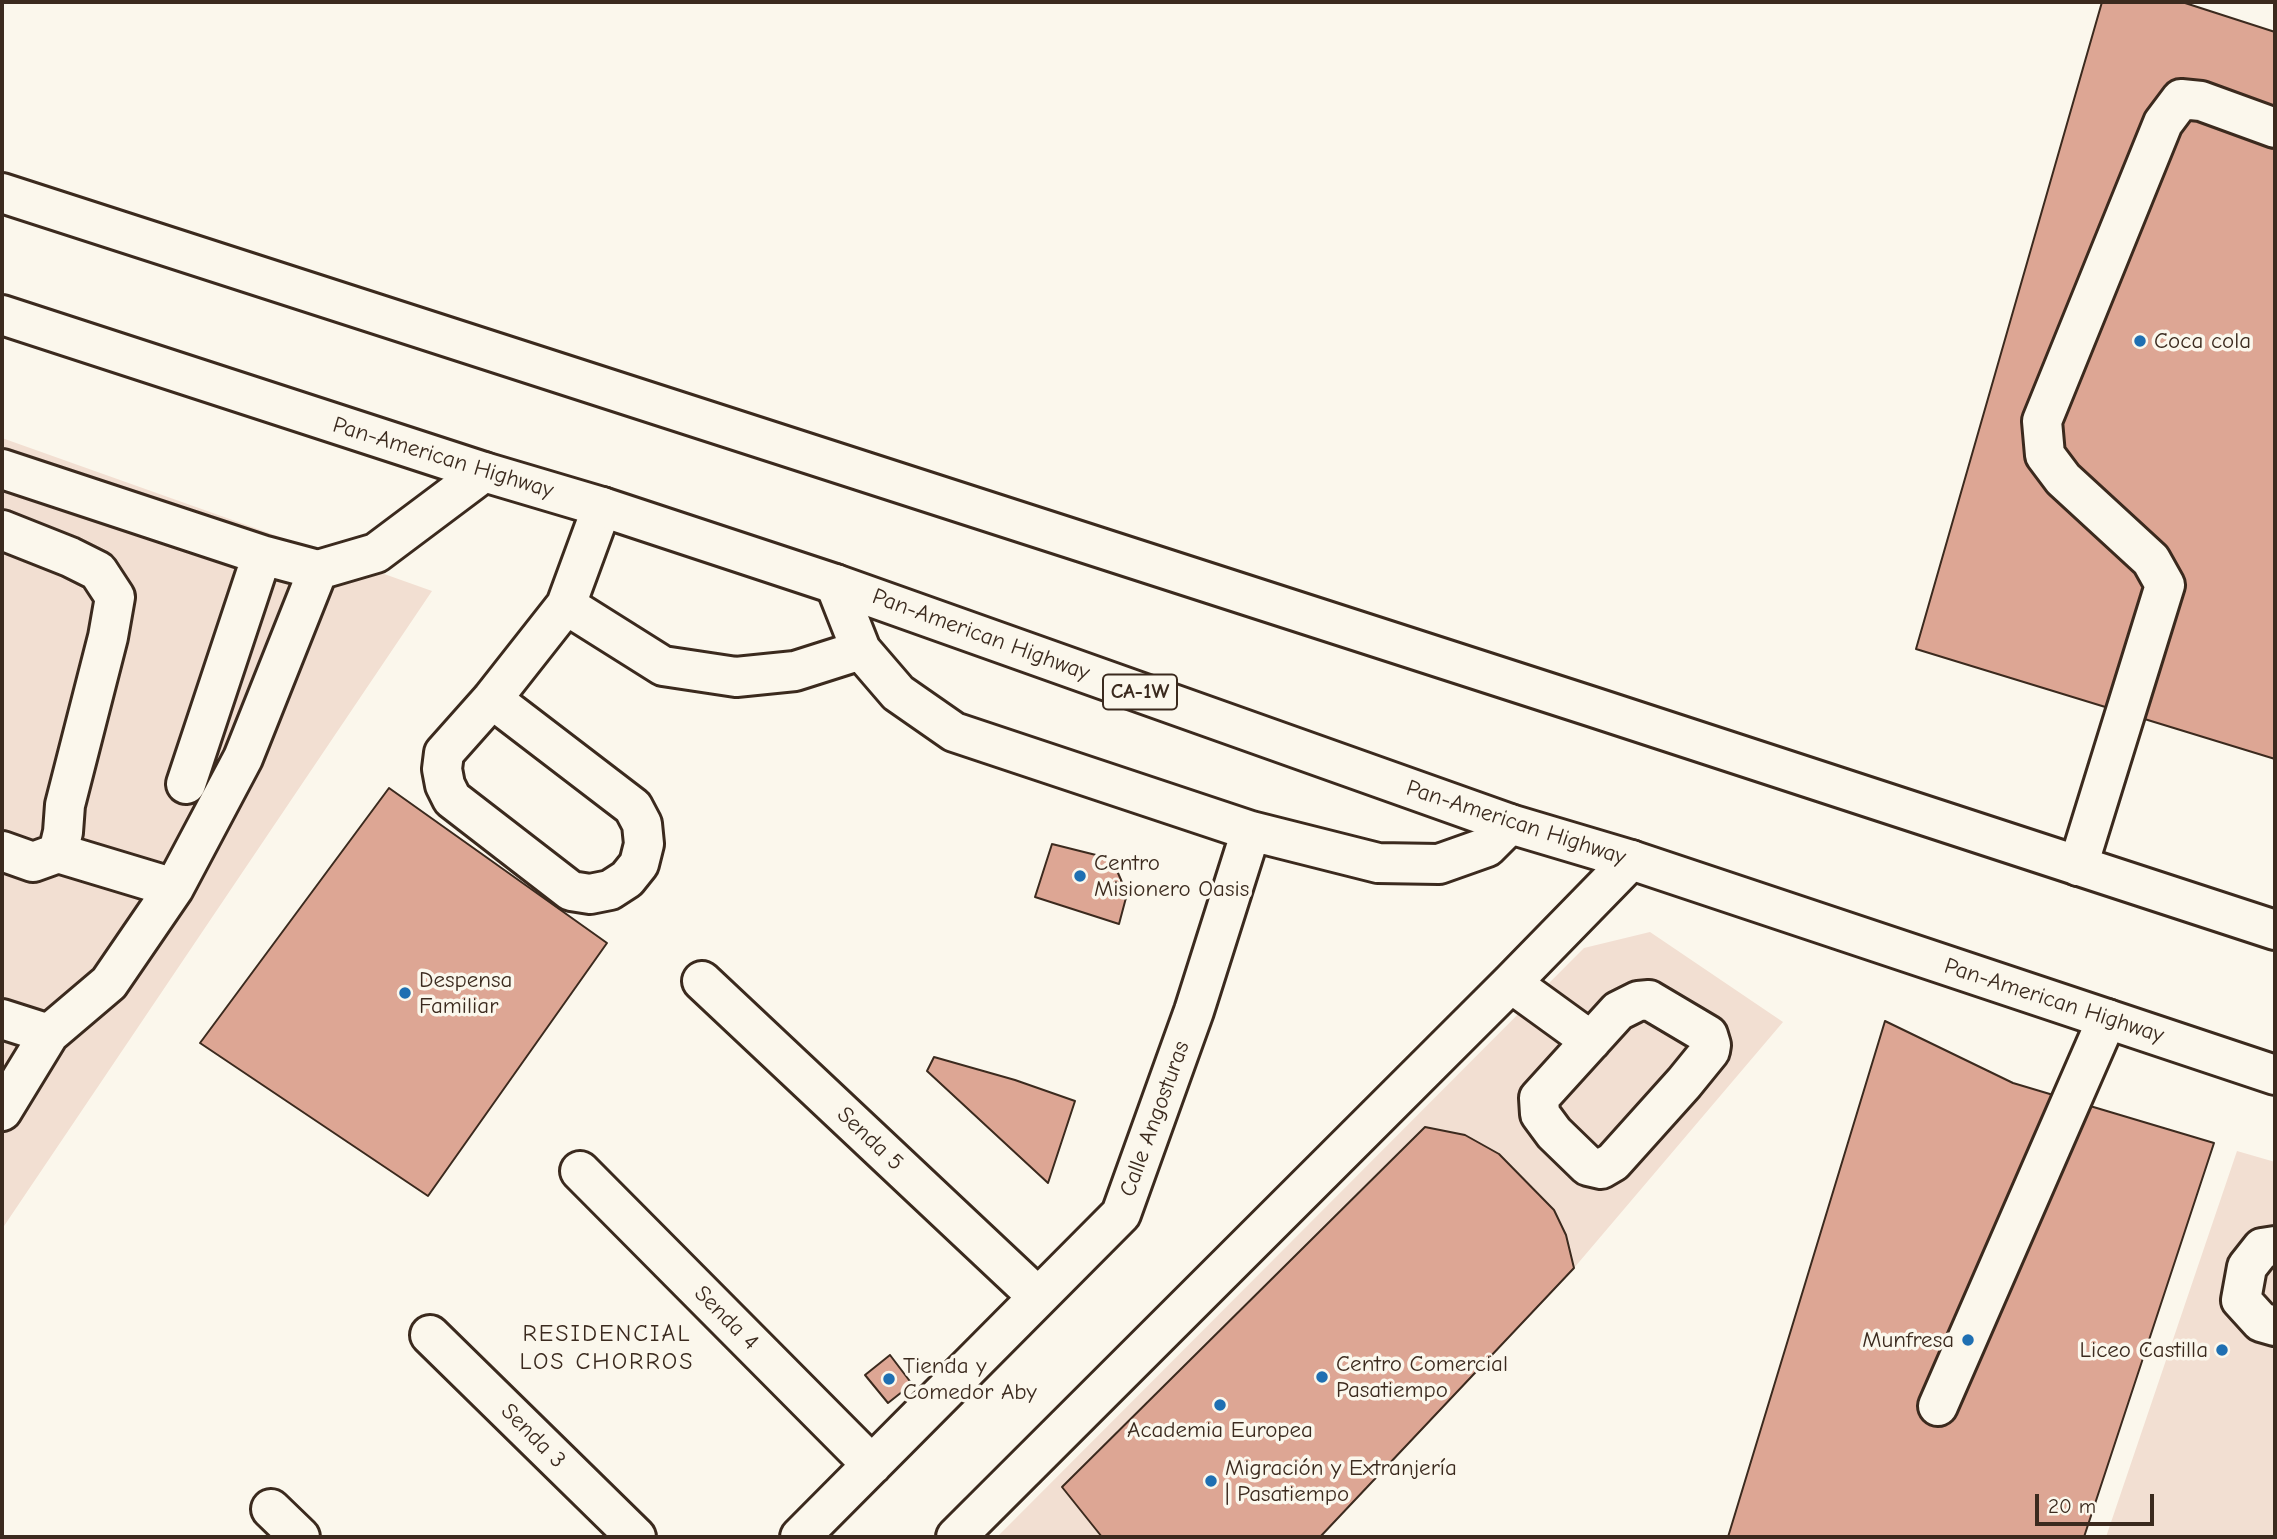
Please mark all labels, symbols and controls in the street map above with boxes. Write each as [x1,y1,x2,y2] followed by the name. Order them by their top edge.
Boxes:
[2154,327,2251,355] place label: Coca cola
[2132,333,2148,349] marker: Coca cola
[329,411,557,505] street label: Pan-American Highway
[869,583,1093,687] street label: Pan-American Highway
[1103,674,1177,710] road number: CA-1W
[1403,774,1629,872] street label: Pan-American Highway
[1094,849,1249,903] place label: Centro Misionero Oasis
[1072,868,1088,884] marker: Centro Misionero Oasis
[1941,952,2167,1050] street label: Pan-American Highway
[419,966,512,1020] place label: Despensa Familiar
[397,985,413,1001] marker: Despensa Familiar
[1114,1037,1196,1201] street label: Calle Angosturas
[831,1101,909,1177] street label: Senda 5
[688,1280,764,1356] street label: Senda 4
[521,1320,693,1376] district label: RESIDENCIAL LOS CHORROS
[1862,1326,1954,1354] place label: Munfresa
[1960,1332,1976,1348] marker: Munfresa
[2080,1336,2208,1364] place label: Liceo Castilla
[2214,1342,2230,1358] marker: Liceo Castilla
[1336,1350,1508,1404] place label: Centro Comercial Pasatiempo
[903,1352,1037,1406] place label: Tienda y Comedor Aby
[1314,1369,1330,1385] marker: Centro Comercial Pasatiempo
[881,1371,897,1387] marker: Tienda y Comedor Aby
[1212,1397,1228,1413] marker: Academia Europea
[495,1398,571,1474] street label: Senda 3
[1127,1416,1313,1444] place label: Academia Europea
[1225,1454,1457,1508] place label: Migración y Extranjería | Pasatiempo
[1203,1473,1219,1489] marker: Migración y Extranjería | Pasatiempo
[2039,1480,2158,1524] scale bar
[2048,1494,2096,1518] text: 20 m

